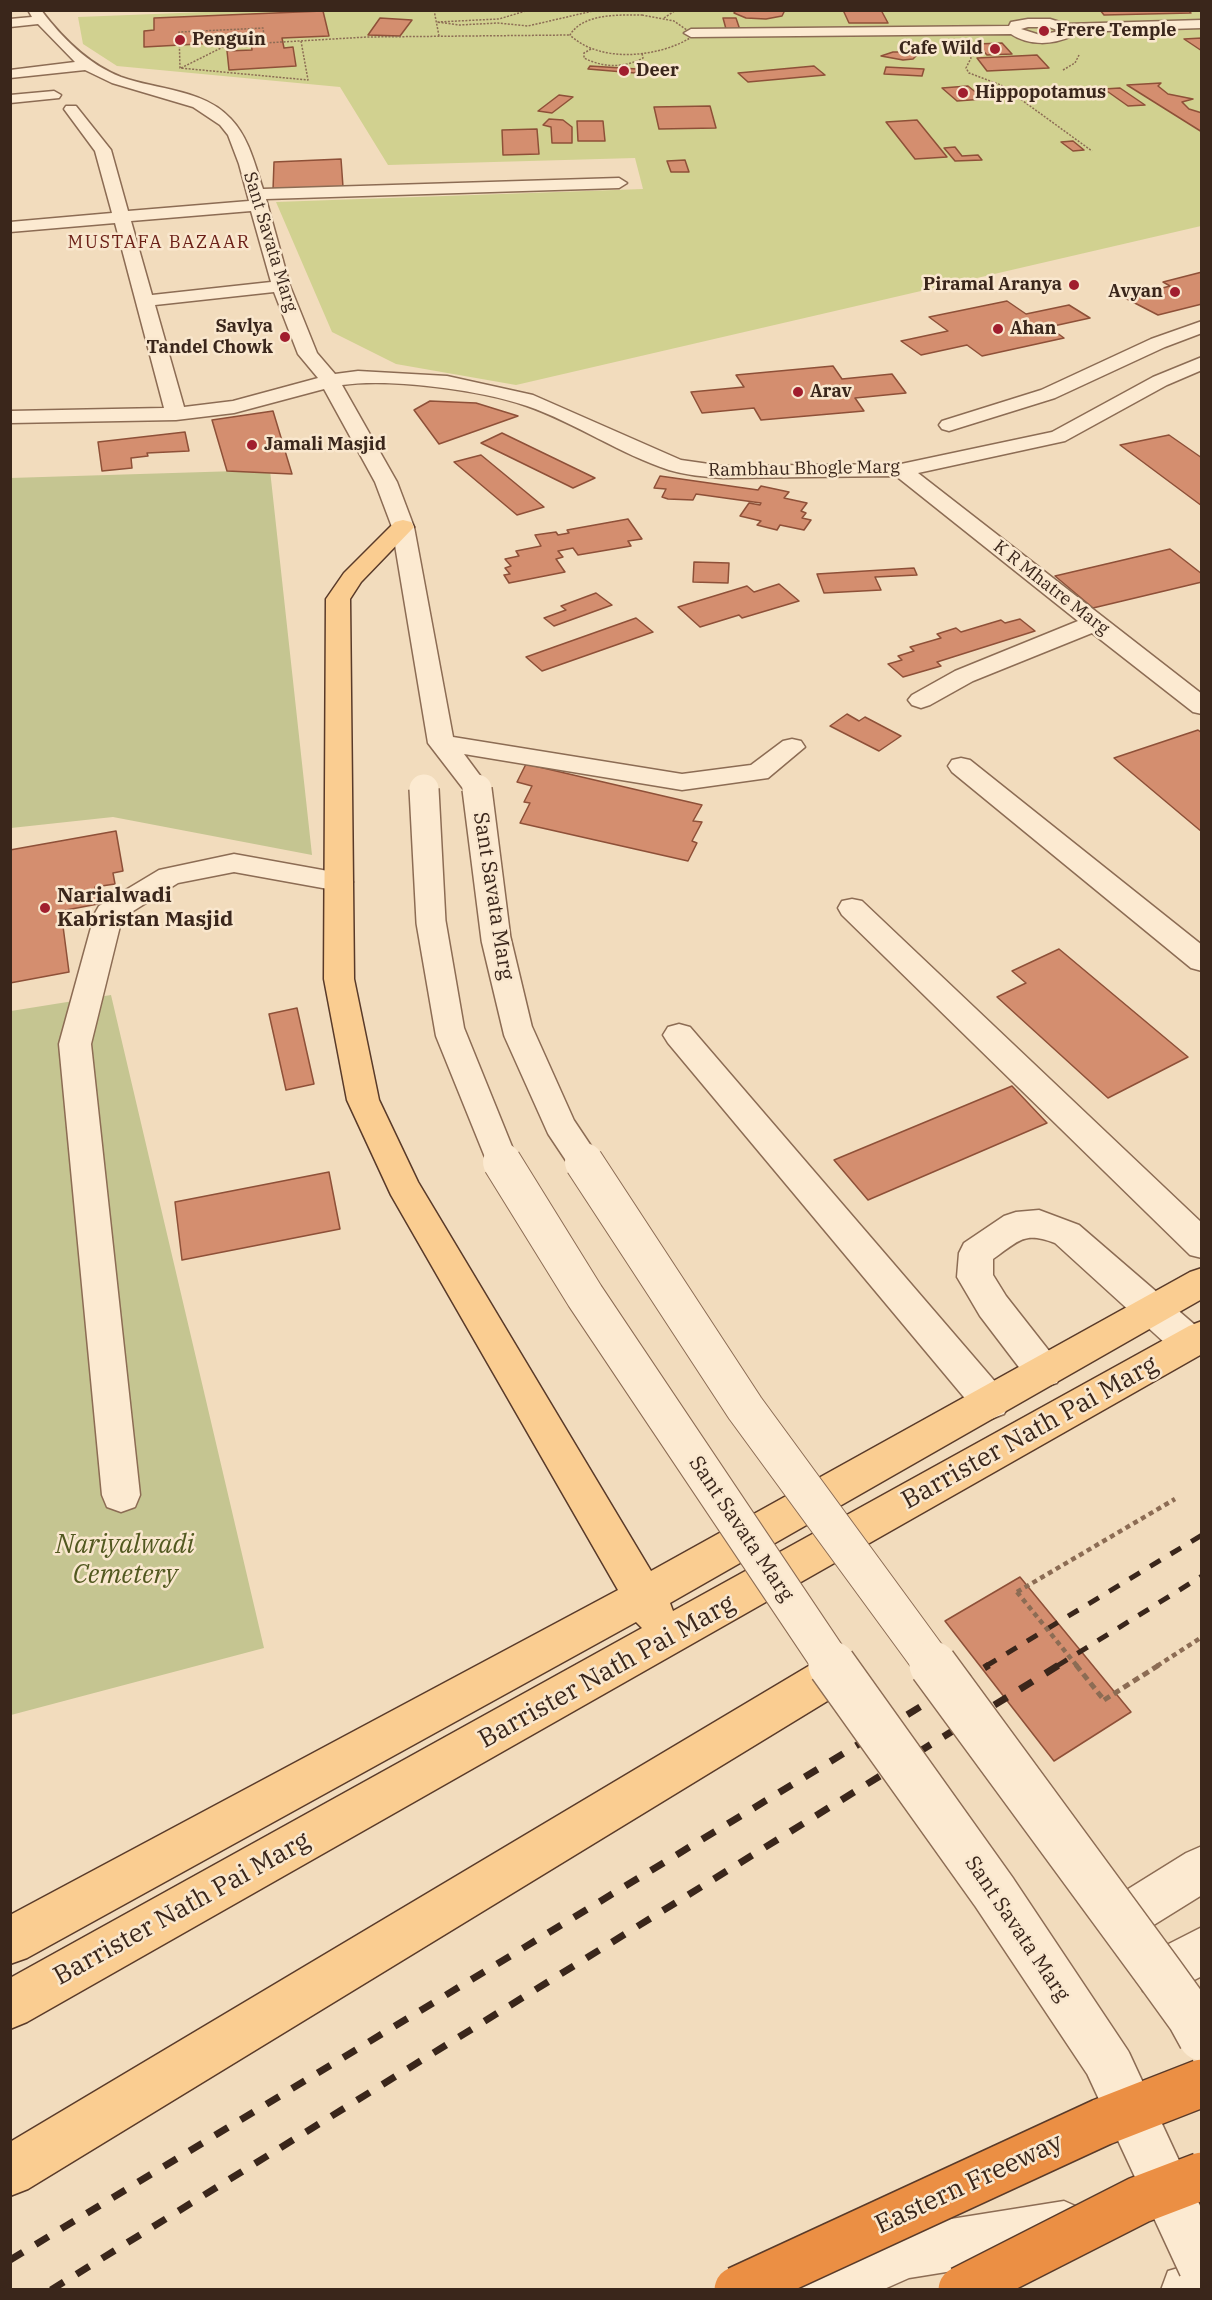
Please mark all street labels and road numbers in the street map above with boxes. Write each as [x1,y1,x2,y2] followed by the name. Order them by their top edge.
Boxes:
[238,169,302,315] street label: Sant Savata Marg
[708,457,900,481] street label: Rambhau Bhogle Marg
[989,536,1113,640] street label: K R Mhatre Marg
[467,810,519,982] street label: Sant Savata Marg
[896,1349,1164,1517] street label: Barrister Nath Pai Marg
[683,1452,799,1606] street label: Sant Savata Marg
[473,1588,741,1756] street label: Barrister Nath Pai Marg
[48,1825,316,1993] street label: Barrister Nath Pai Marg
[959,1852,1075,2006] street label: Sant Savata Marg
[870,2127,1068,2241] street label: Eastern Freeway

